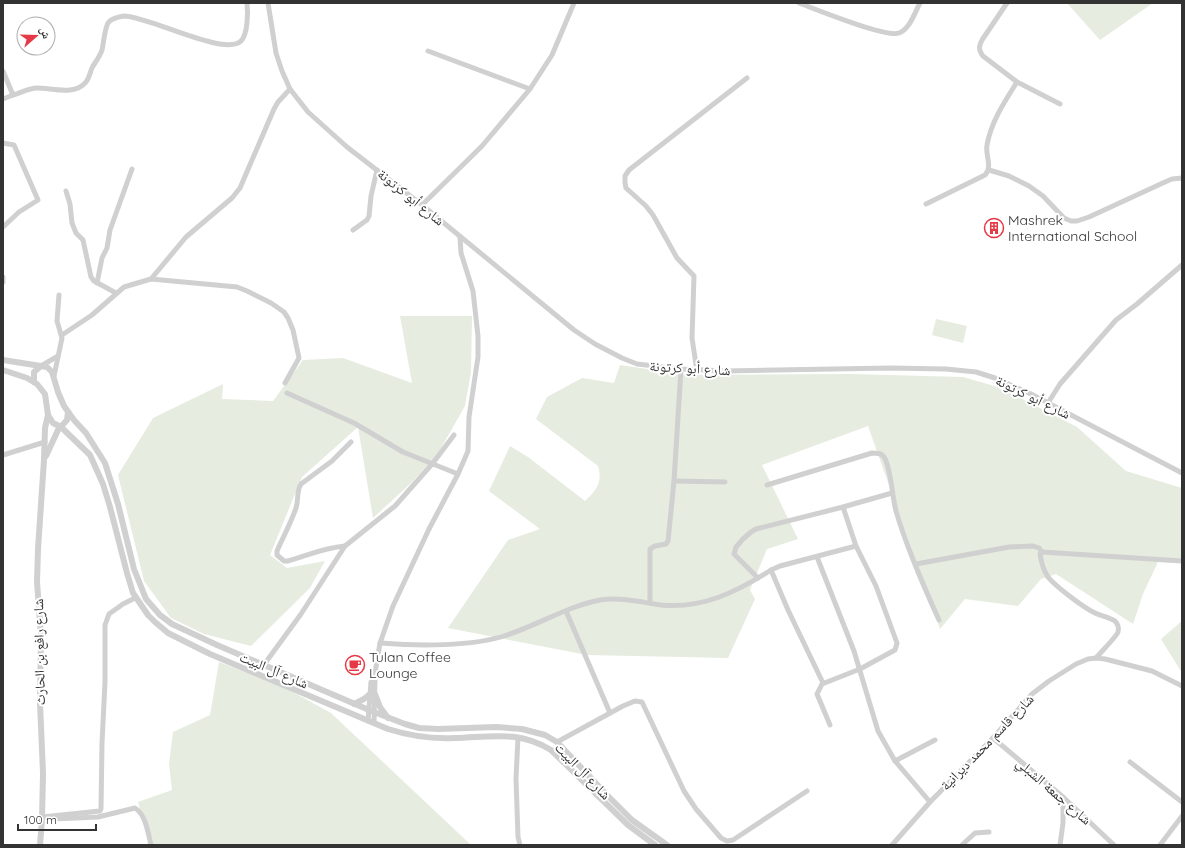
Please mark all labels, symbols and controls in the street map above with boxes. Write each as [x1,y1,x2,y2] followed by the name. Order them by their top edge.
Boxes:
[16,16,56,56] north arrow
[36,25,54,41] text: ش
[373,165,448,230] street label: شارع أبو كرتونة
[1008,211,1137,245] place label: Mashrek International School
[983,217,1005,239] building icon: Mashrek International School
[649,357,731,380] street label: شارع أبو كرتونة
[992,371,1073,424] street label: شارع أبو كرتونة
[29,598,50,706] street label: شارع رافع بن الحارث
[237,647,311,693] street label: شارع آل البيت
[369,648,451,682] place label: Tulan Coffee Lounge
[344,654,366,676] cafe icon: Tulan Coffee Lounge
[936,690,1038,795] street label: شارع قاسم محمد ديرانية
[551,739,615,804] street label: شارع آل البيت
[1011,753,1095,830] street label: شارع جمعة الشبلي
[18,806,96,832] scale bar
[24,812,57,827] text: 100 m

